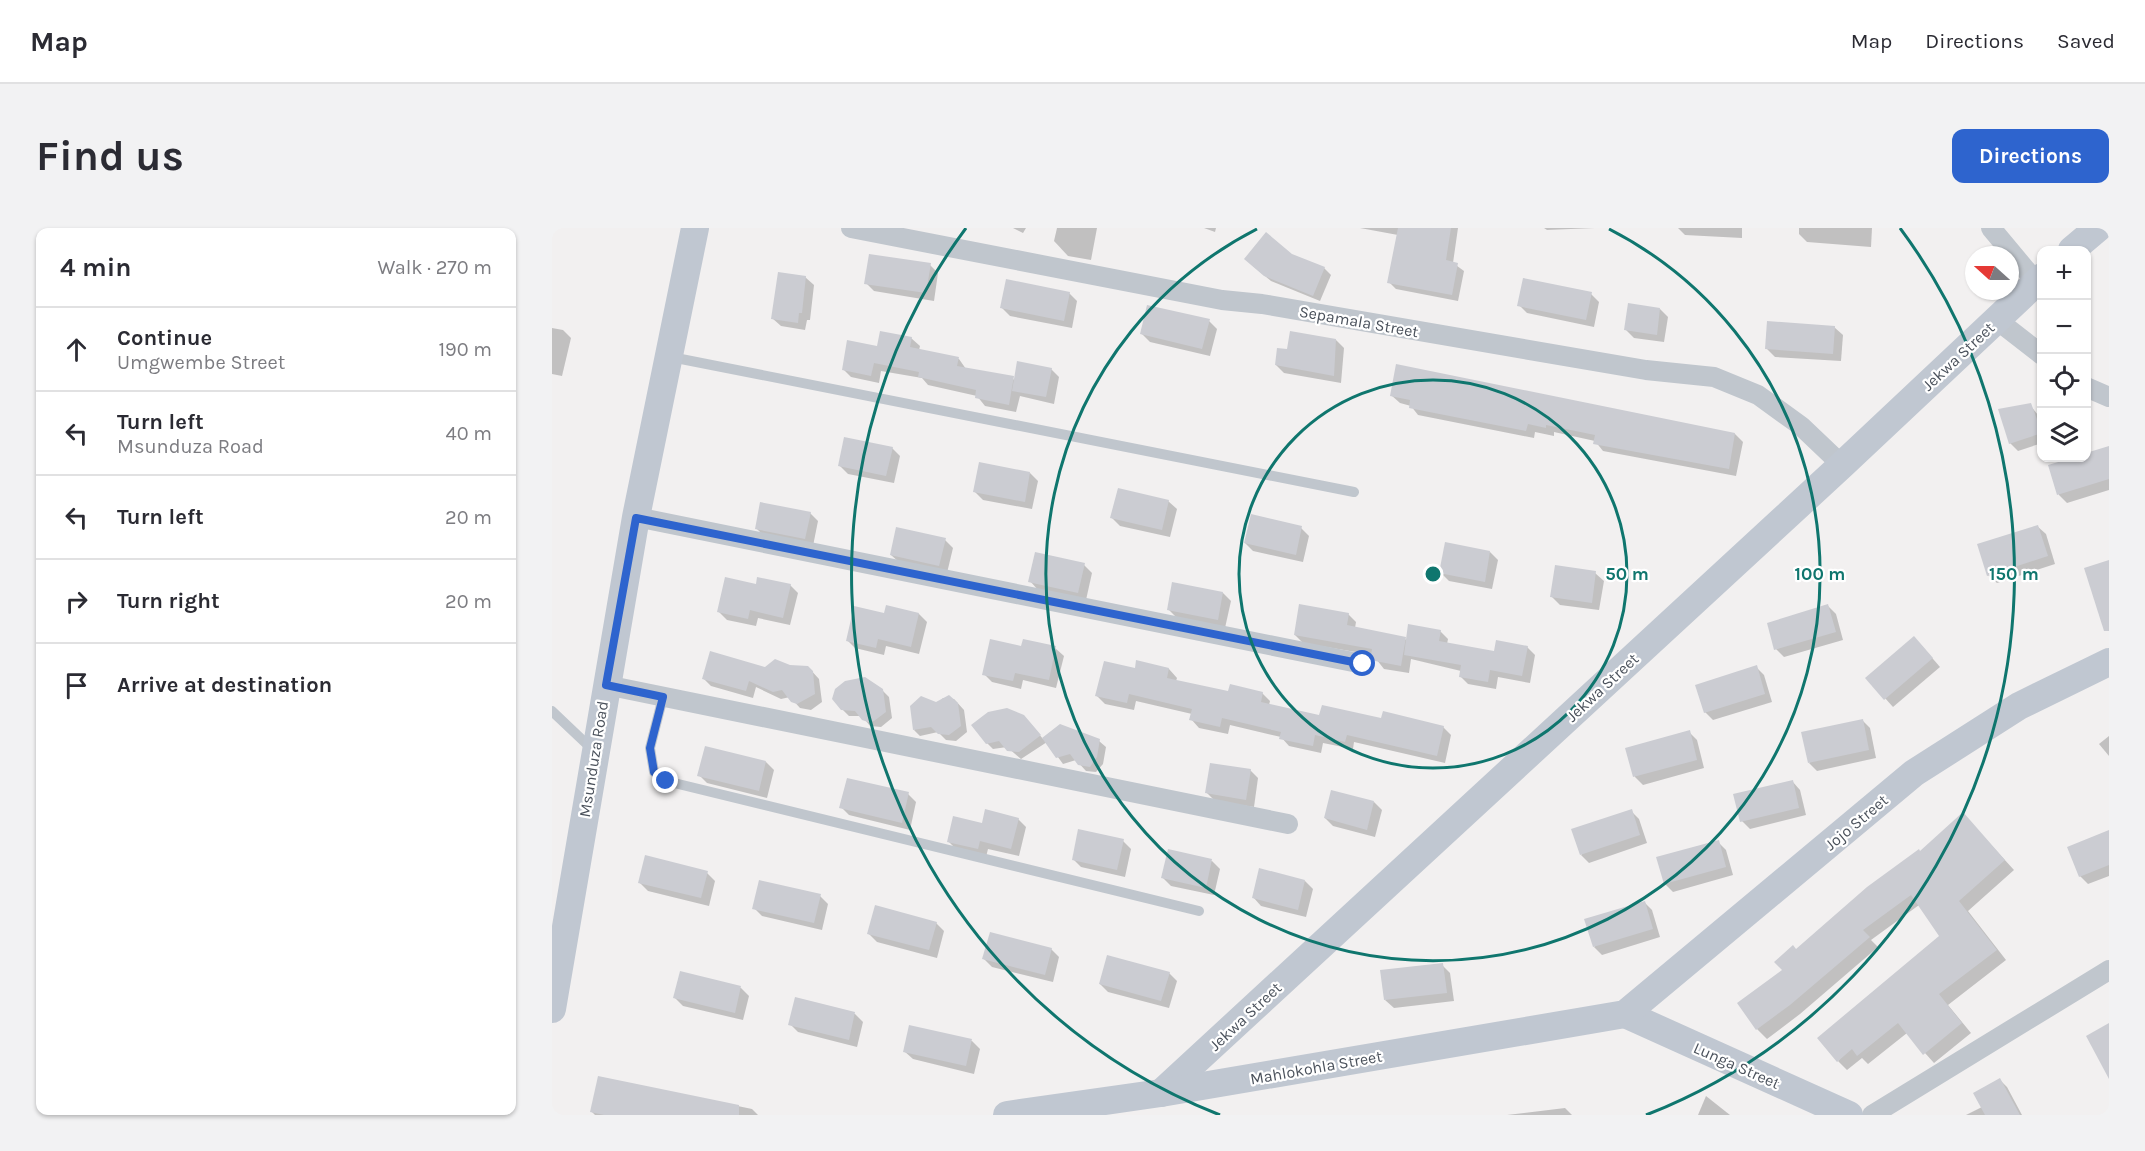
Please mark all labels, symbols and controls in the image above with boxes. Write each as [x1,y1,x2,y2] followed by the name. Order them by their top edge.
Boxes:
[30,25,88,58] text: Map
[1851,29,1892,53] text: Map
[1925,29,2024,53] text: Directions
[2057,29,2115,53] text: Saved
[1952,129,2109,183] button: Directions
[36,131,184,181] text: Find us
[1965,246,2019,300] north arrow
[2037,246,2091,462] map controls
[2037,246,2091,300] button: +
[60,252,131,283] text: 4 min
[378,256,492,279] text: Walk · 270 m
[2037,300,2091,354] button: −
[1298,302,1420,341] street label: Sepamala Street
[1918,318,1998,395] street label: Jekwa Street
[117,325,212,351] text: Continue
[60,333,93,366] icon: ahead
[438,338,492,361] text: 190 m
[117,351,285,374] text: Umgwembe Street
[2037,354,2091,408] button: locate
[2037,408,2091,462] button: layers
[117,409,204,435] text: Turn left
[60,417,93,450] icon: left
[446,422,492,445] text: 40 m
[117,435,264,458] text: Msunduza Road
[60,501,93,534] icon: left
[117,504,204,530] text: Turn left
[445,506,492,529] text: 20 m
[1605,563,1649,585] text: 50 m
[1795,563,1845,585] text: 100 m
[1989,563,2039,585] text: 150 m
[1423,564,1443,584] centre of rings
[60,585,93,618] icon: right
[117,588,220,614] text: Turn right
[445,590,492,613] text: 20 m
[1562,649,1642,726] street label: Jekwa Street
[1349,650,1375,676] route start
[60,669,93,702] icon: arrive
[117,672,332,698] text: Arrive at destination
[575,700,612,819] street label: Msunduza Road
[652,767,678,793] route end
[1821,790,1892,854] street label: Jojo Street
[1205,978,1285,1055] street label: Jekwa Street
[1691,1038,1783,1093] street label: Lunga Street
[1249,1047,1384,1088] street label: Mahlokohla Street

